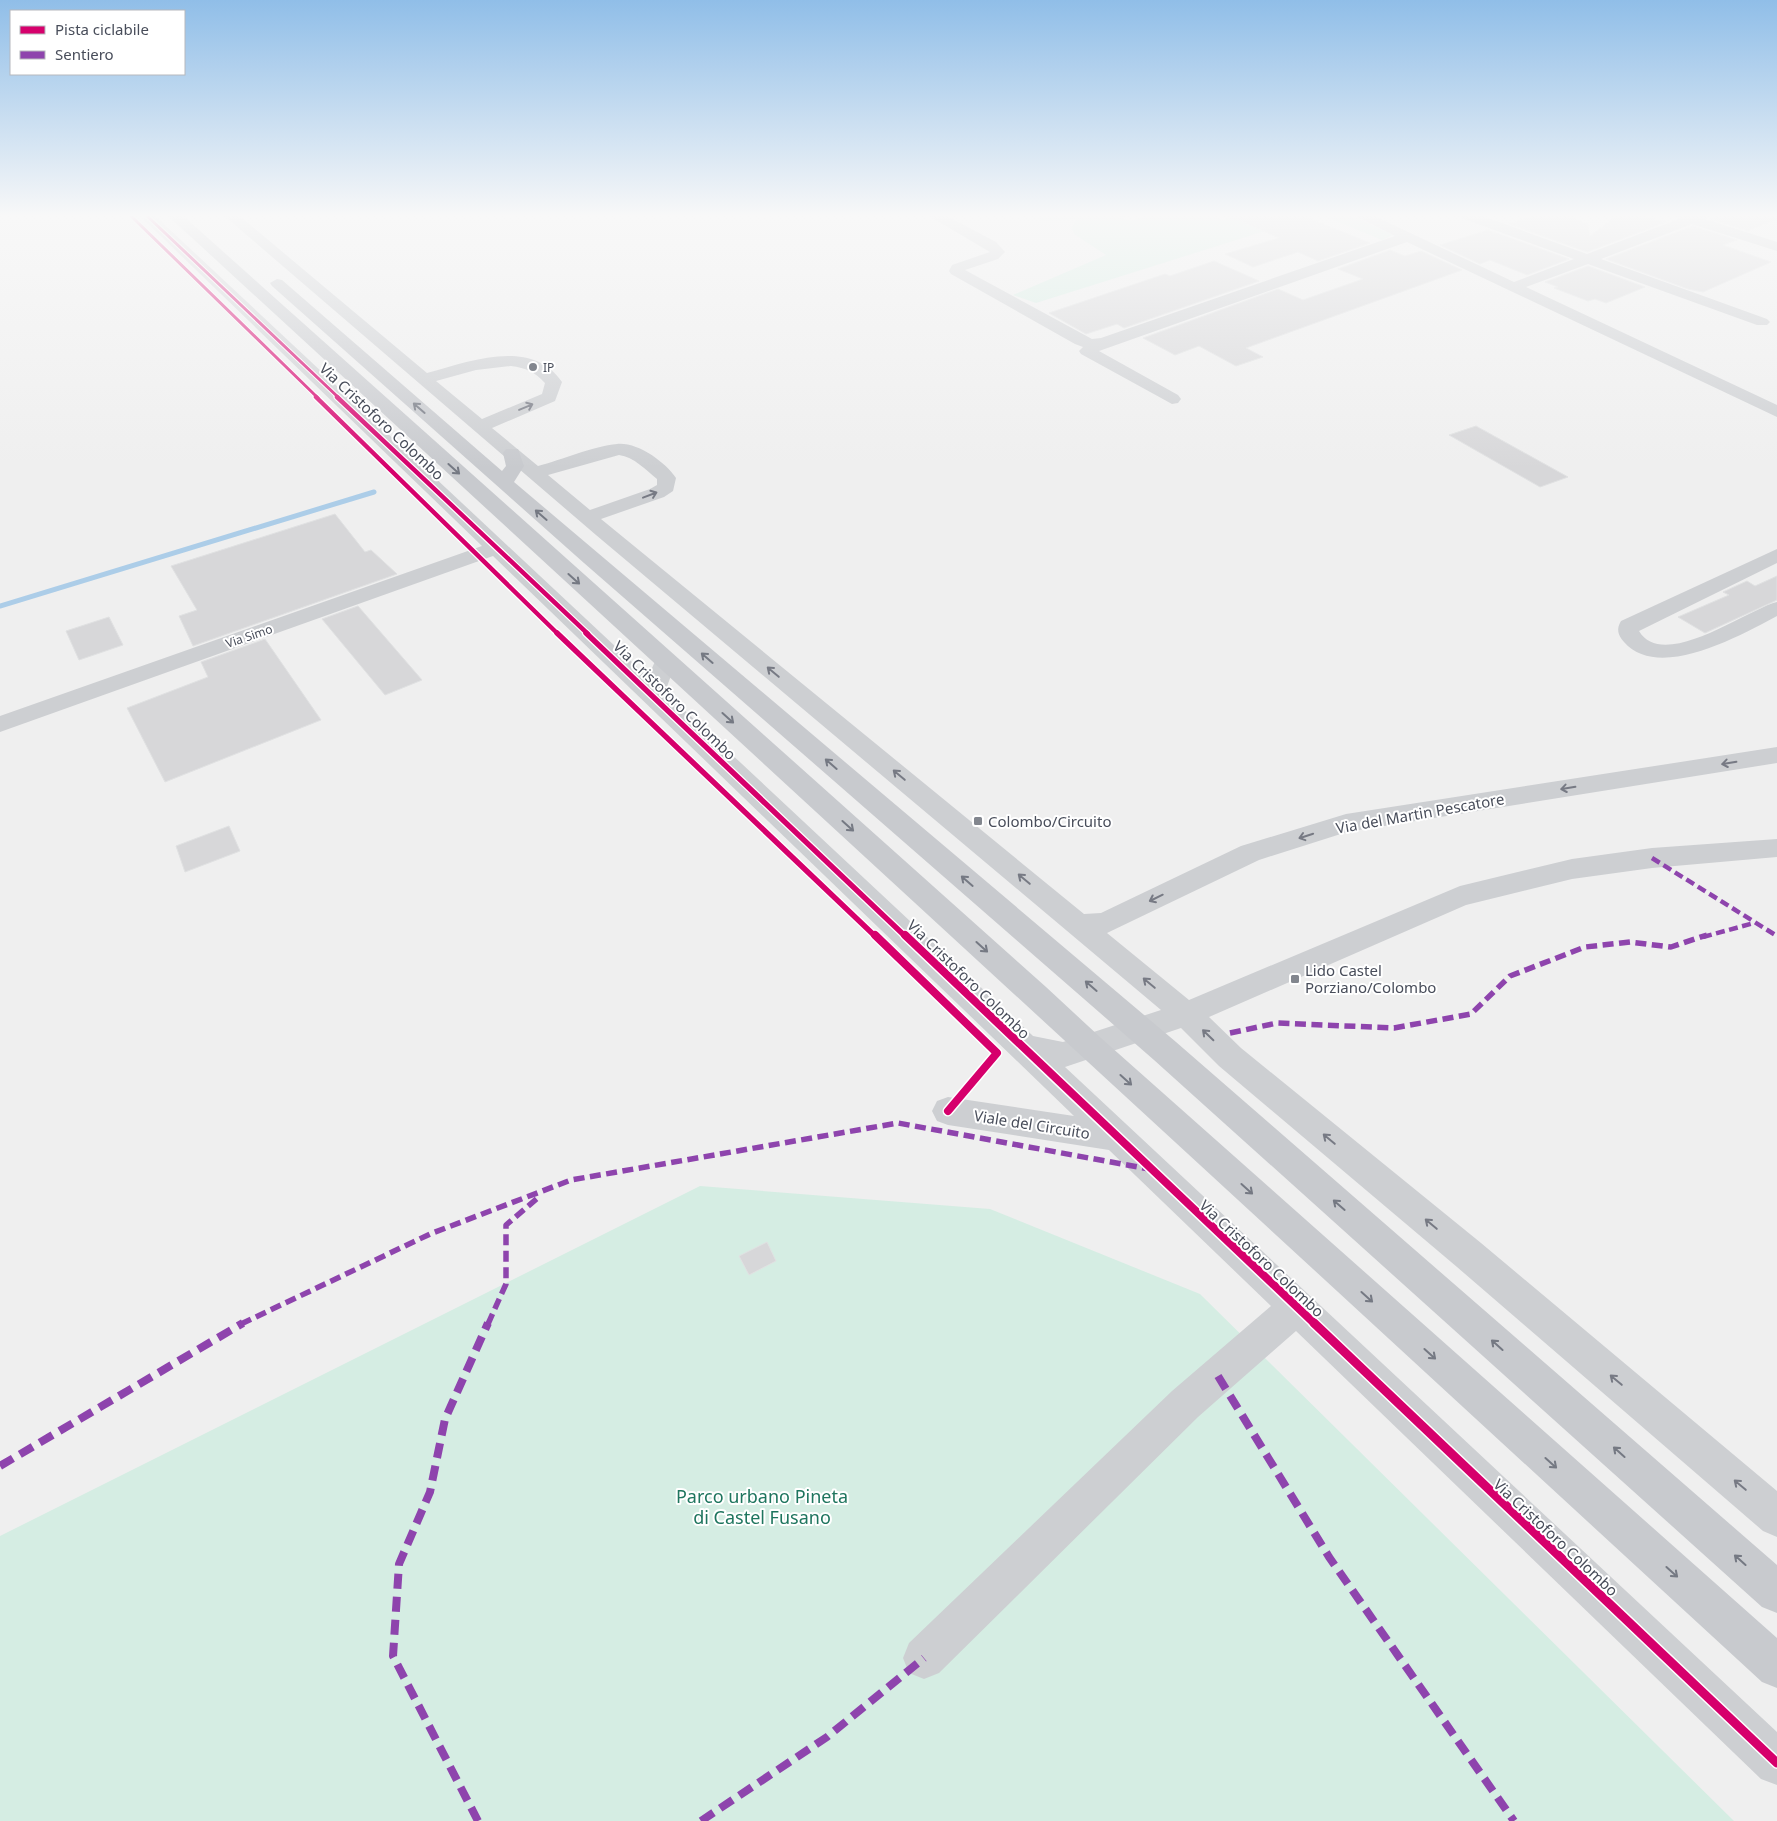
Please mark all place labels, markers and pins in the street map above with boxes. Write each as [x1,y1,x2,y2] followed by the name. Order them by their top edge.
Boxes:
[543,359,554,376] place label: IP
[527,361,539,373] marker: IP
[988,811,1111,831] place label: Colombo/Circuito
[972,815,984,827] marker: Colombo/Circuito
[1305,960,1436,997] place label: Lido Castel Porziano/Colombo
[1289,973,1301,985] marker: Lido Castel Porziano/Colombo

